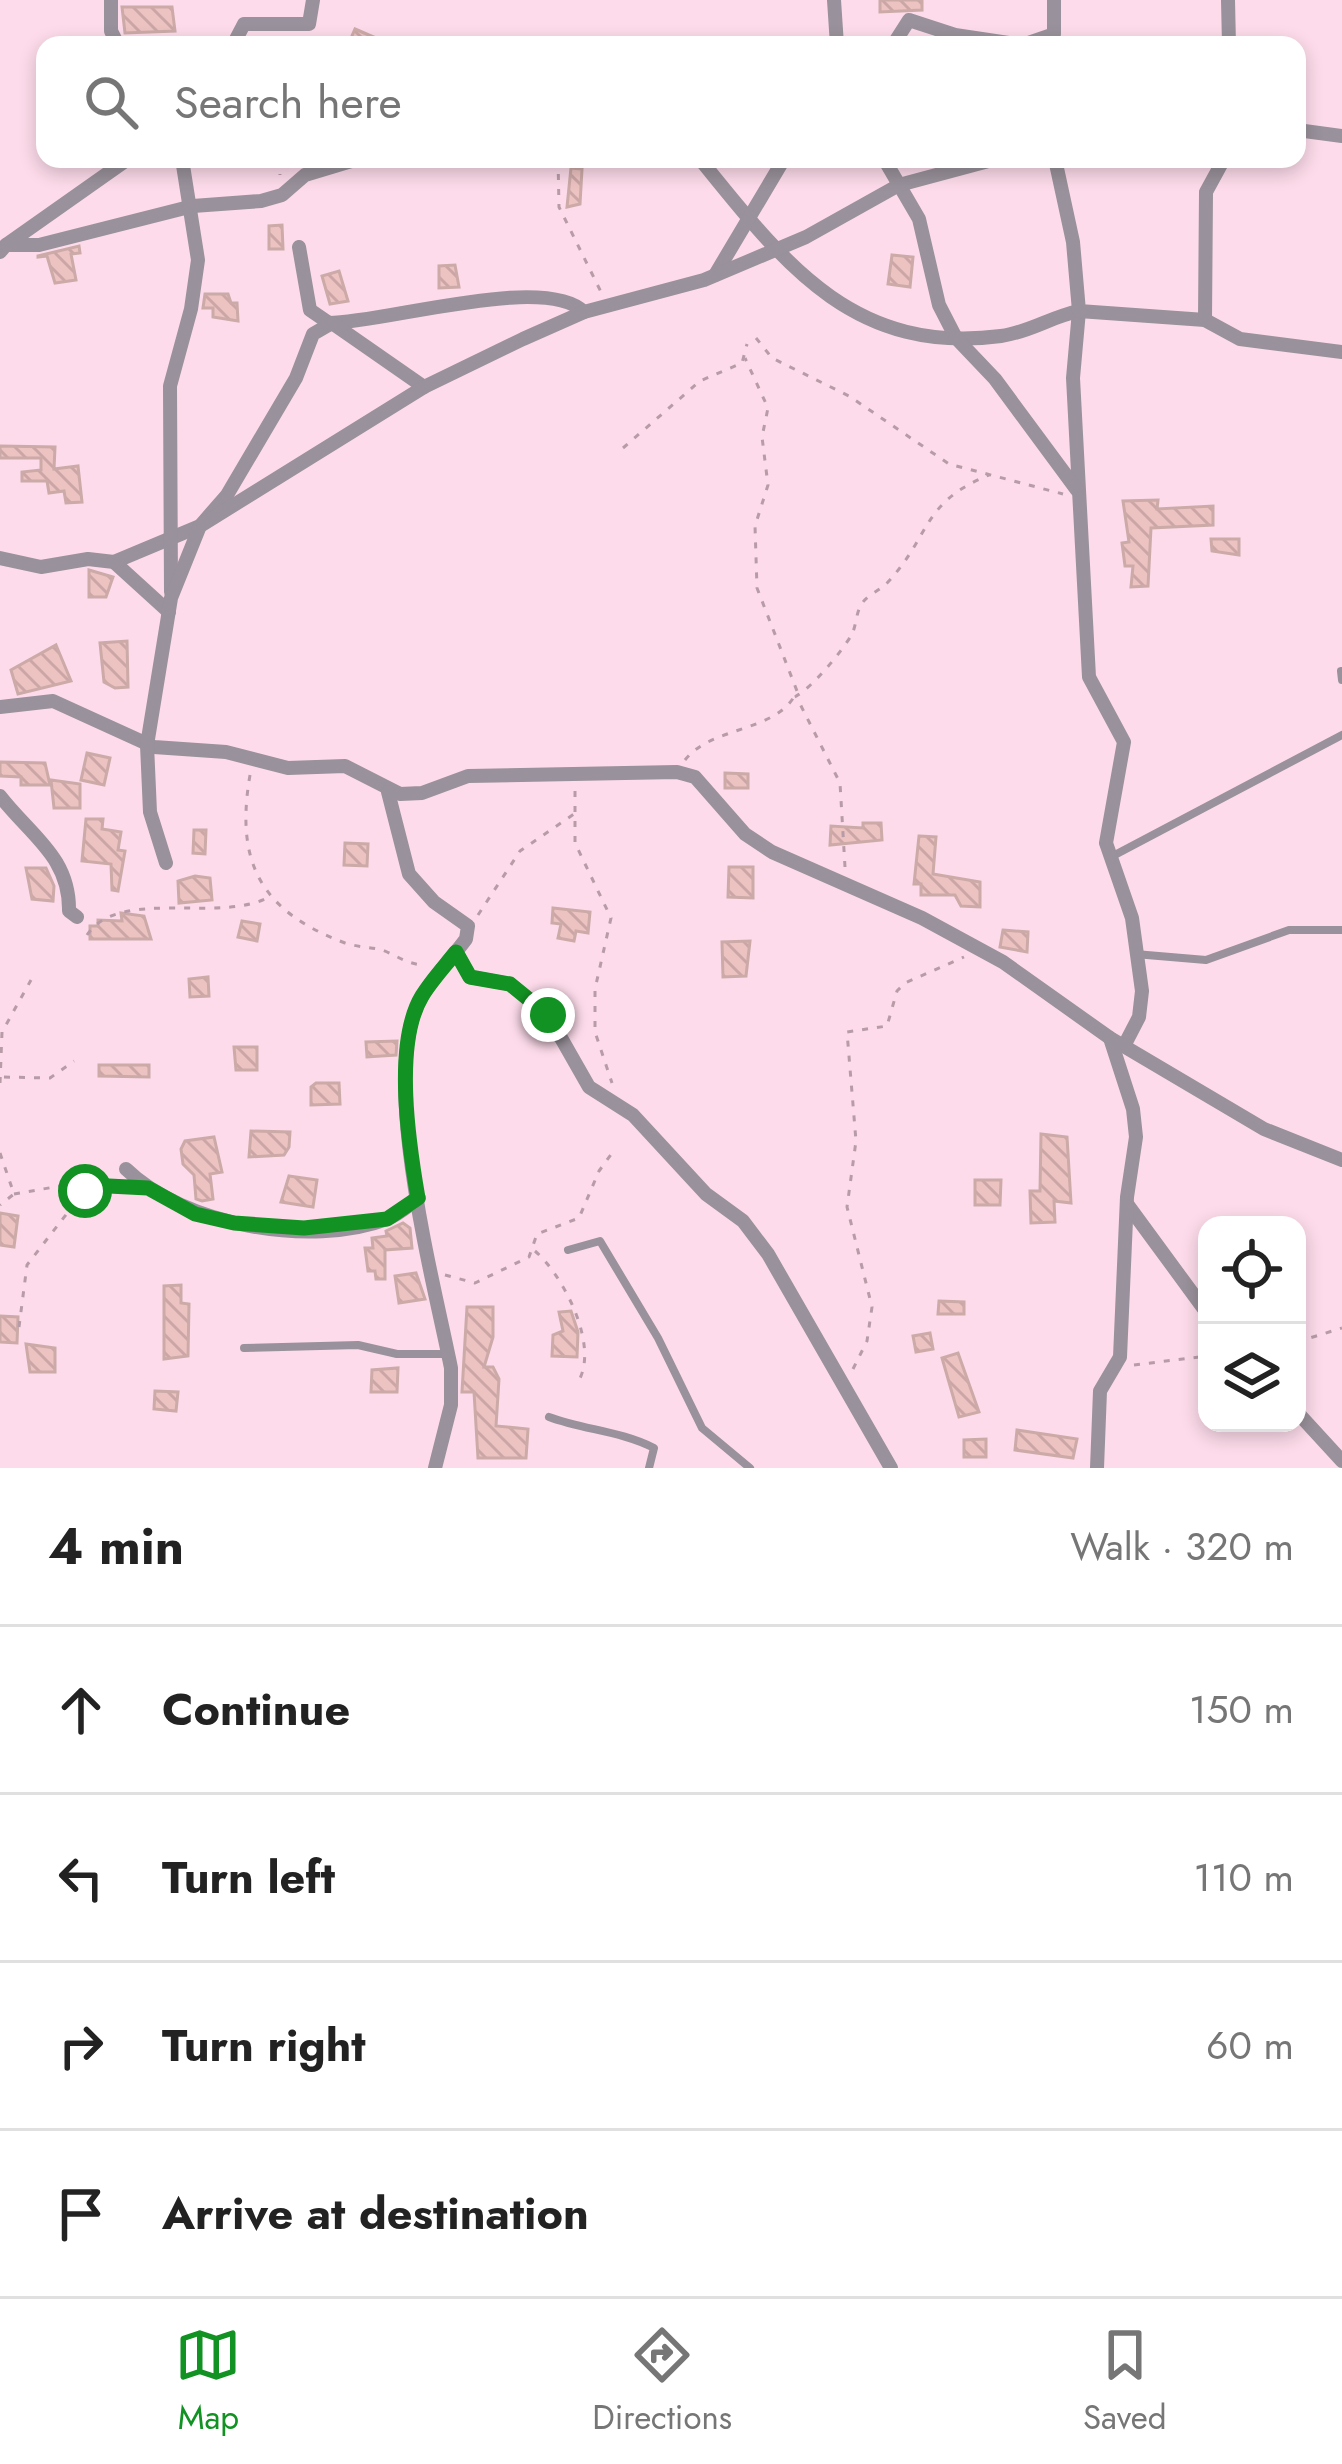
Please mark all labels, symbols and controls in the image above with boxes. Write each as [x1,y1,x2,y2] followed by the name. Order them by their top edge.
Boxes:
[36,36,1306,168] search box
[78,69,144,135] icon: search
[174,70,402,135] text: Search here
[521,988,575,1042] route end
[58,1164,112,1218] route start
[1198,1216,1306,1432] map controls
[1198,1216,1306,1324] button: locate
[1198,1324,1306,1432] button: layers
[48,1509,184,1583] text: 4 min
[1070,1518,1294,1575] text: Walk · 320 m
[48,1677,114,1743] icon: ahead
[162,1677,350,1742] text: Continue
[1189,1681,1294,1738] text: 150 m
[48,1845,114,1911] icon: left
[162,1845,335,1910] text: Turn left
[1193,1849,1294,1906] text: 110 m
[48,2013,114,2079] icon: right
[162,2013,366,2078] text: Turn right
[1206,2017,1294,2074] text: 60 m
[48,2181,114,2247] icon: arrive
[162,2181,589,2246] text: Arrive at destination
[175,2322,241,2441] tab: Map
[592,2322,732,2441] tab: Directions
[1083,2322,1167,2441] tab: Saved

